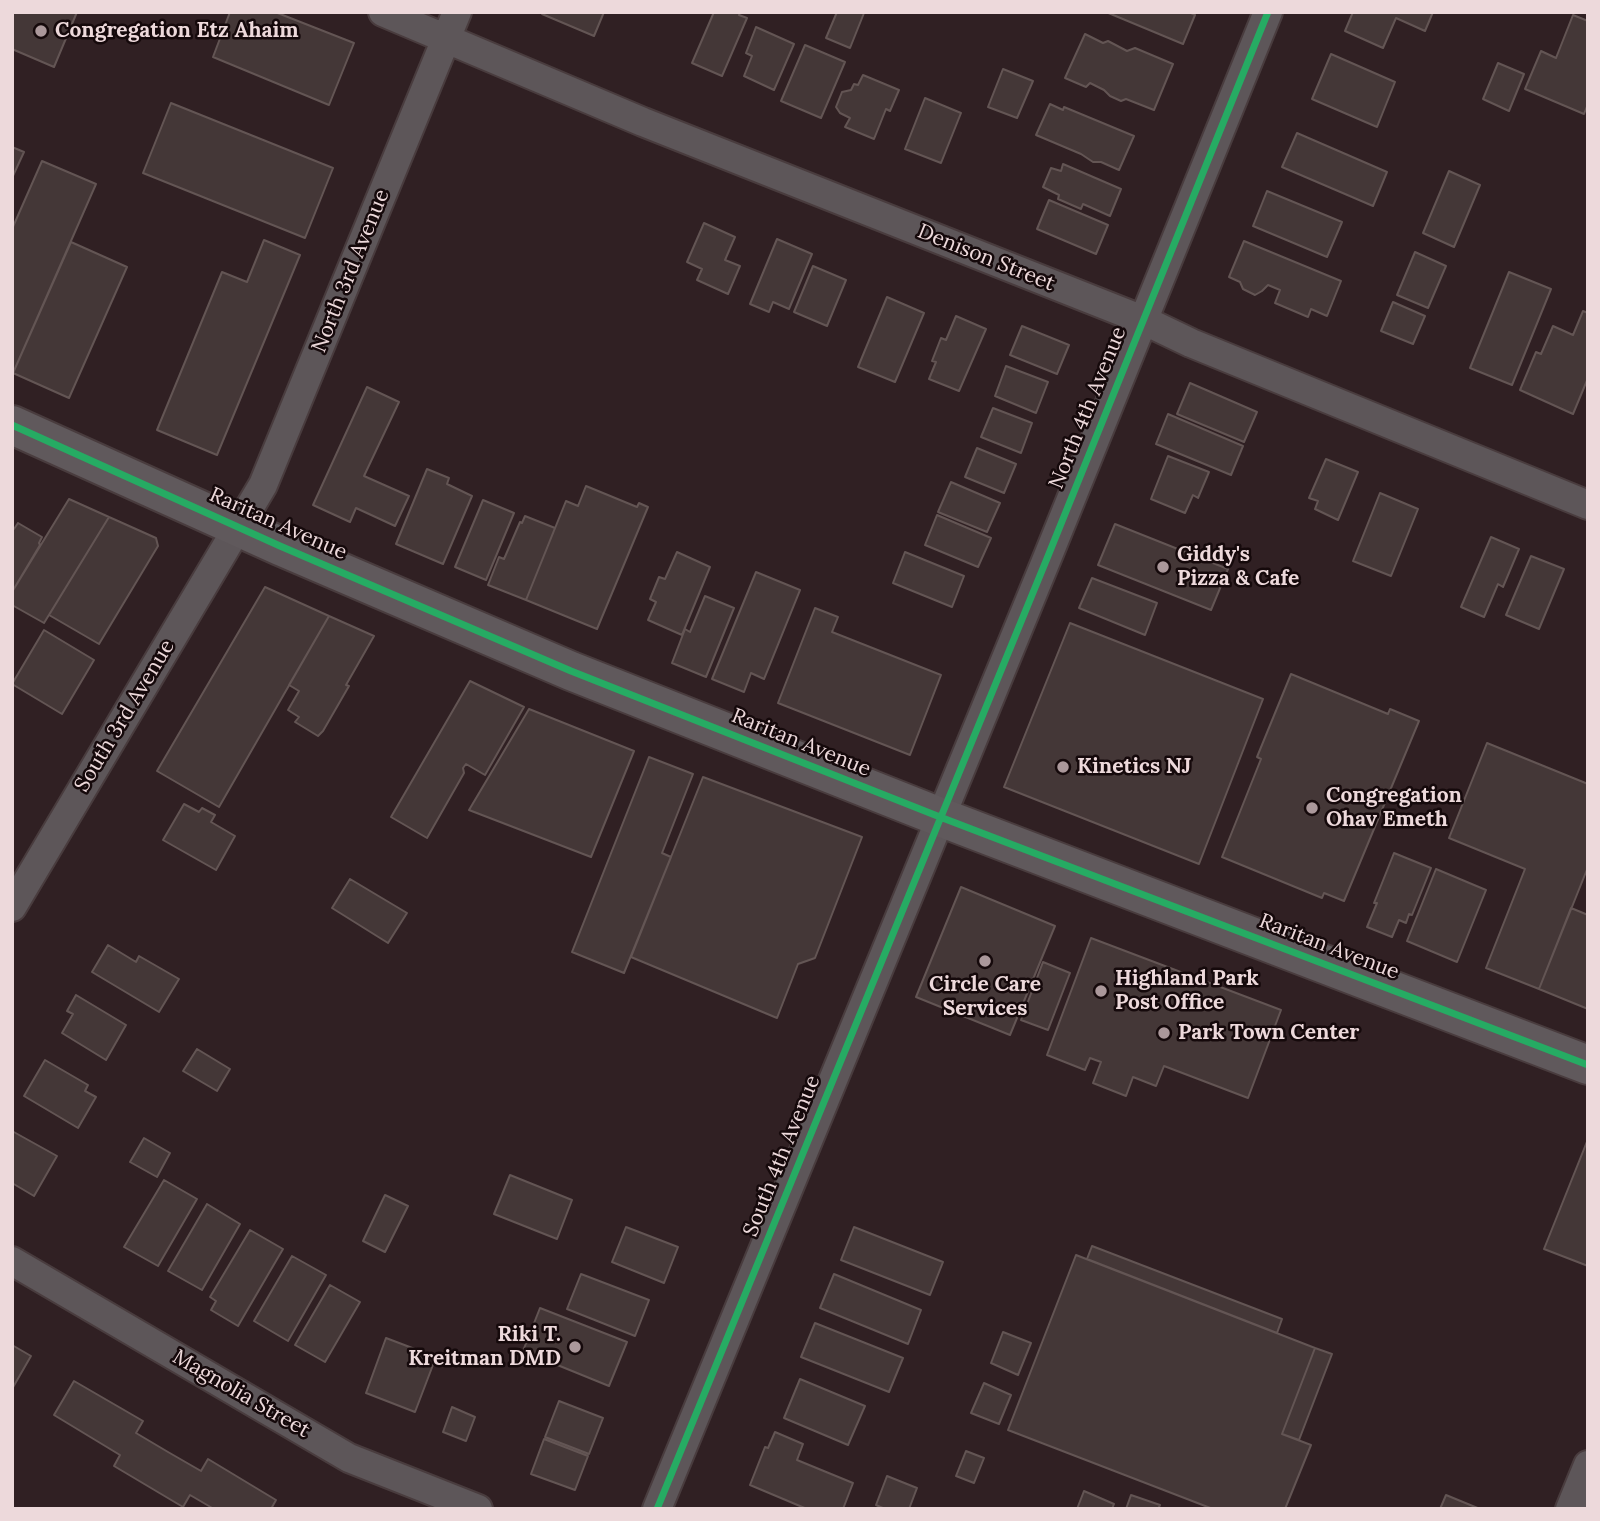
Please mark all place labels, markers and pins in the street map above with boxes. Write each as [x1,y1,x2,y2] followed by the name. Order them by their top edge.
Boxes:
[55,18,299,44] place label: Congregation Etz Ahaim
[33,23,49,39] marker: Congregation Etz Ahaim
[1177,542,1299,592] place label: Giddy's Pizza & Cafe
[1155,559,1171,575] marker: Giddy's Pizza & Cafe
[1077,754,1191,780] place label: Kinetics NJ
[1055,759,1071,775] marker: Kinetics NJ
[1326,783,1462,833] place label: Congregation Ohav Emeth
[1304,800,1320,816] marker: Congregation Ohav Emeth
[977,953,993,969] marker: Circle Care Services
[1115,966,1259,1016] place label: Highland Park Post Office
[929,972,1041,1022] place label: Circle Care Services
[1093,983,1109,999] marker: Highland Park Post Office
[1178,1020,1359,1046] place label: Park Town Center
[1156,1025,1172,1041] marker: Park Town Center
[408,1322,561,1372] place label: Riki T. Kreitman DMD
[567,1339,583,1355] marker: Riki T. Kreitman DMD

